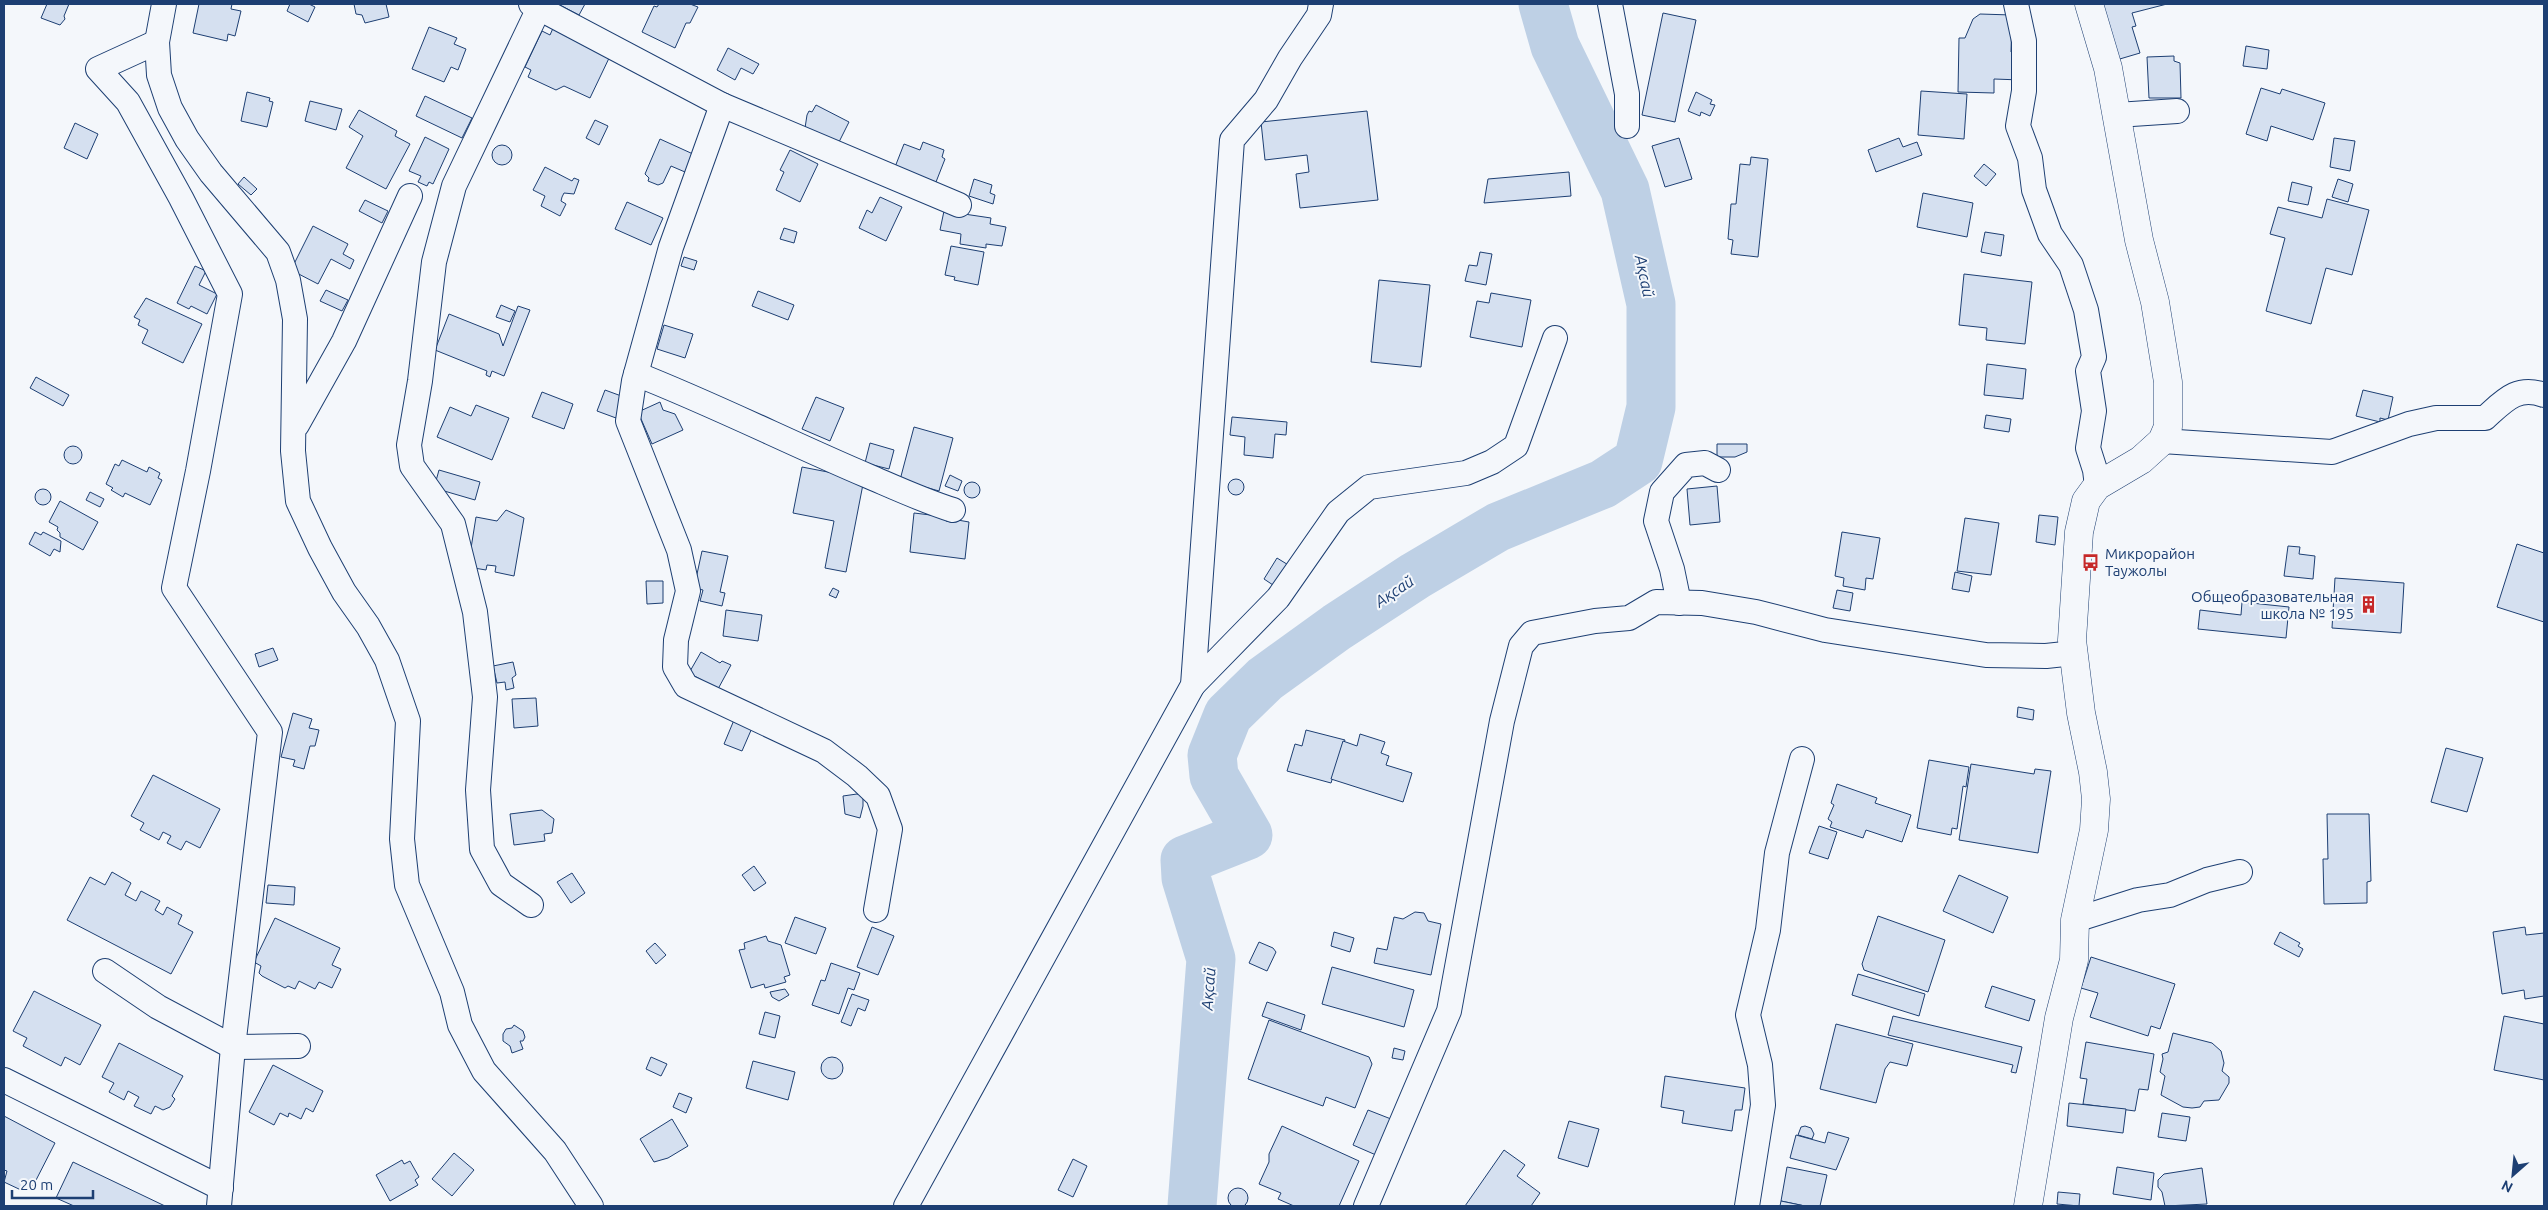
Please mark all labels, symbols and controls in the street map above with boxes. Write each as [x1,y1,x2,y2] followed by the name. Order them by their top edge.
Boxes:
[1632,252,1658,299] water label: Ақсай
[2105,545,2195,579] place label: Микрорайон Таужолы
[2081,552,2101,572] bus stop icon: Микрорайон Таужолы
[1370,571,1417,611] water label: Ақсай
[2191,588,2354,622] place label: Общеобразовательная школа № 195
[2358,595,2378,615] building icon: Общеобразовательная школа № 195
[1197,967,1219,1012] water label: Ақсай
[2488,1150,2538,1200] north arrow
[12,1168,94,1200] scale bar
[20,1176,53,1193] text: 20 m
[2499,1177,2515,1196] text: N

